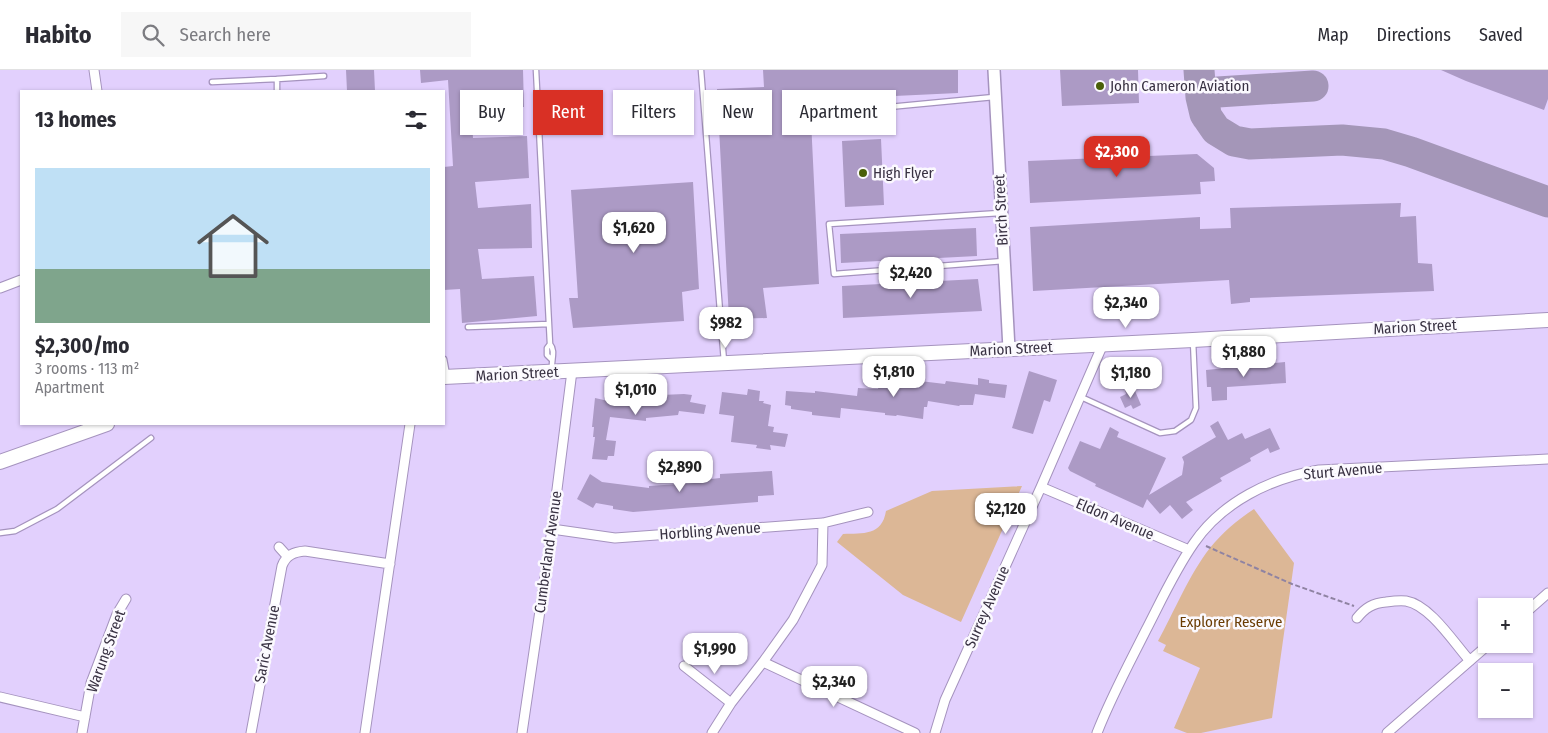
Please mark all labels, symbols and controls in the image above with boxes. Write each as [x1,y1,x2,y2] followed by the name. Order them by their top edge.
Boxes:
[121,12,471,57] search box
[25,21,91,49] text: Habito
[139,21,167,49] icon: search
[179,23,271,46] text: Search here
[1317,24,1349,46] text: Map
[1377,24,1451,46] text: Directions
[1479,24,1523,46] text: Saved
[1110,77,1249,95] place label: John Cameron Aviation
[1094,80,1106,92] marker: John Cameron Aviation
[460,90,523,135] chip: Buy
[533,90,603,135] chip: Rent
[613,90,694,135] chip: Filters
[704,90,772,135] chip: New
[782,90,896,135] chip: Apartment
[402,106,430,134] icon: filters
[35,107,116,133] text: 13 homes
[1076,136,1158,178] pin: $2,300
[1095,142,1139,161] text: $2,300
[873,164,935,182] place label: High Flyer
[857,167,869,179] marker: High Flyer
[990,174,1012,246] street label: Birch Street
[188,201,278,291] icon: home
[593,212,675,254] pin: $1,620
[613,218,655,237] text: $1,620
[870,256,952,299] pin: $2,420
[890,263,932,282] text: $2,420
[1085,286,1167,329] pin: $2,340
[1104,293,1148,312] text: $2,340
[696,306,756,349] pin: $982
[710,313,742,332] text: $982
[1373,316,1457,338] street label: Marion Street
[35,333,129,359] text: $2,300/mo
[1203,336,1285,378] pin: $1,880
[969,338,1053,360] street label: Marion Street
[1222,342,1266,361] text: $1,880
[853,356,935,398] pin: $1,810
[1090,356,1172,399] pin: $1,180
[35,359,139,378] text: 3 rooms · 113 m²
[873,362,915,381] text: $1,810
[475,363,559,385] street label: Marion Street
[1111,363,1151,382] text: $1,180
[595,374,677,416] pin: $1,010
[35,378,104,397] text: Apartment
[615,380,657,399] text: $1,010
[639,450,721,493] pin: $2,890
[658,457,702,476] text: $2,890
[1303,459,1383,483] street label: Sturt Avenue
[531,490,565,614] street label: Cumberland Avenue
[965,492,1047,535] pin: $2,120
[1073,494,1157,544] street label: Eldon Avenue
[986,499,1026,518] text: $2,120
[659,518,761,544] street label: Horbling Avenue
[961,563,1013,651] street label: Surrey Avenue
[1478,598,1533,718] map controls
[1478,598,1533,653] button: +
[251,604,283,684] street label: Saric Avenue
[83,607,129,695] street label: Warung Street
[1180,613,1282,631] park label: Explorer Reserve
[674,632,756,675] pin: $1,990
[694,639,736,658] text: $1,990
[1478,663,1533,718] button: −
[793,666,875,708] pin: $2,340
[812,672,856,691] text: $2,340

